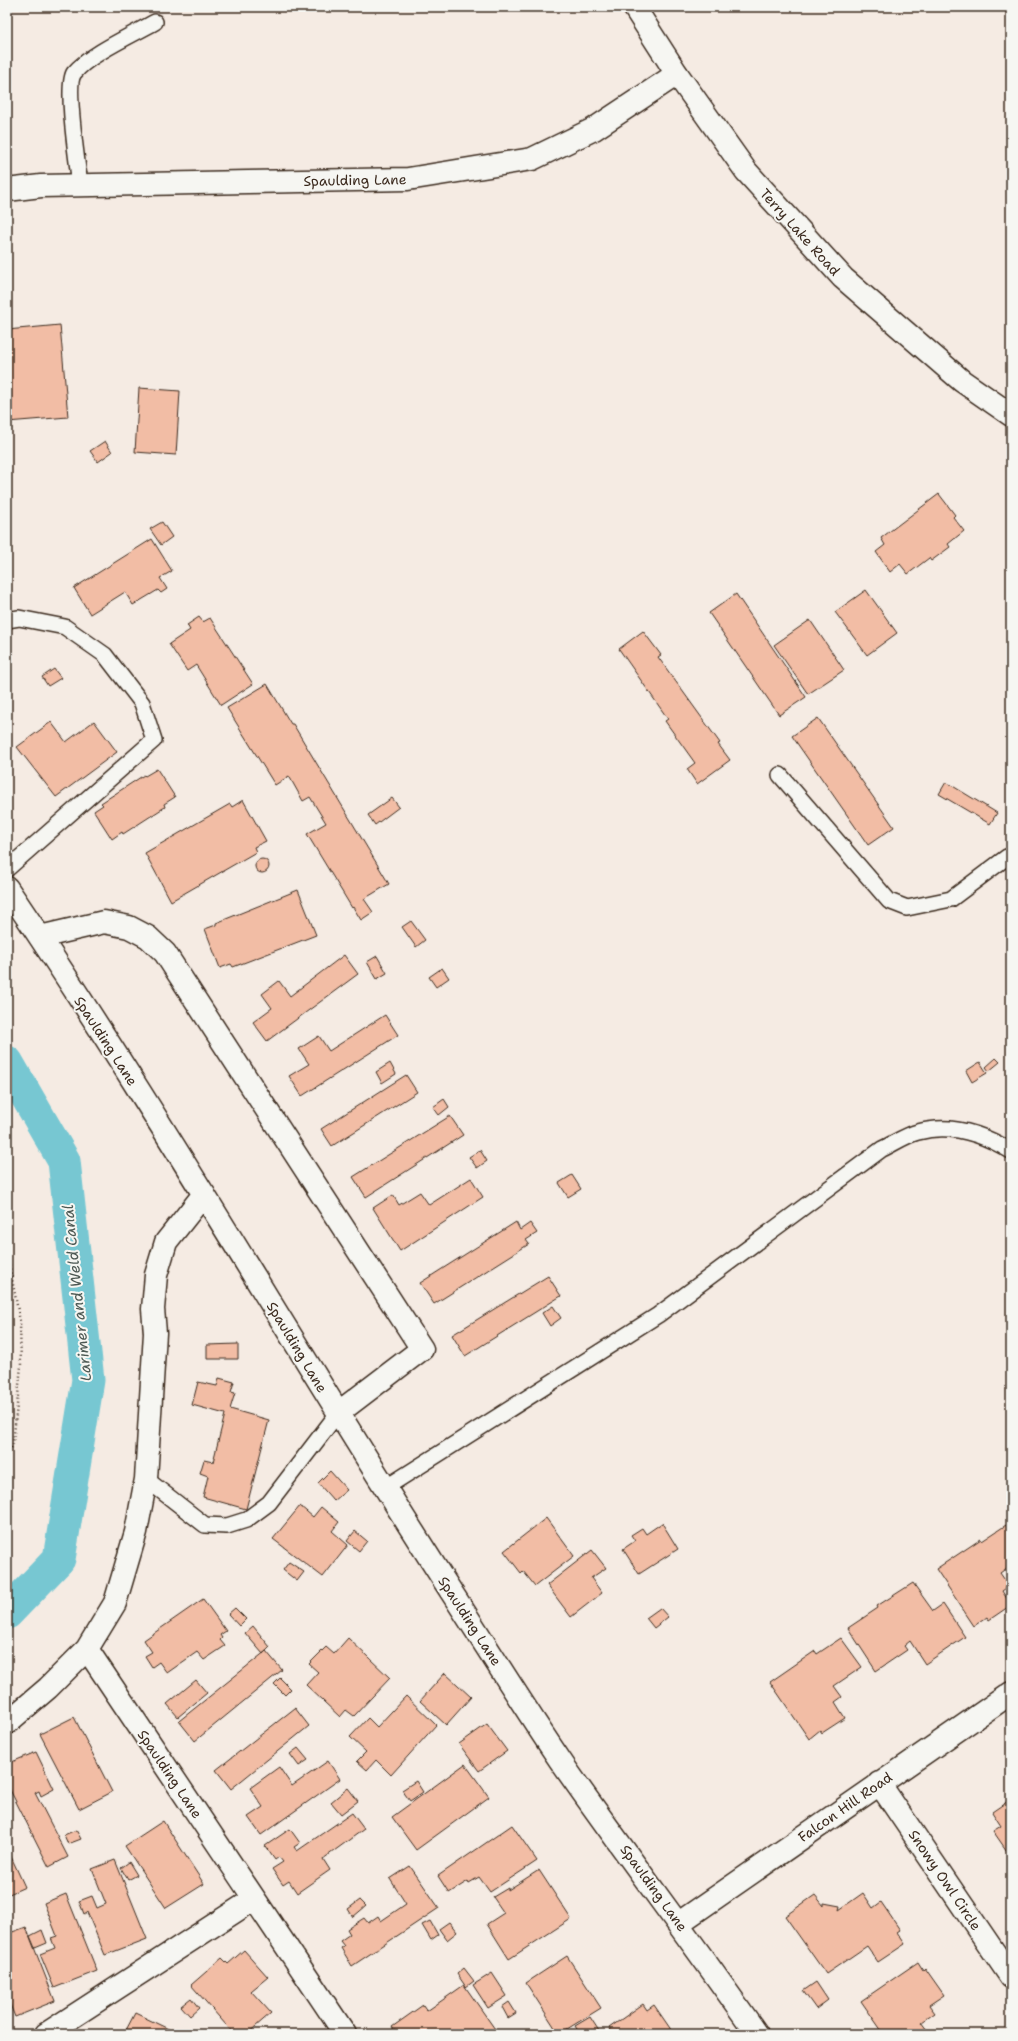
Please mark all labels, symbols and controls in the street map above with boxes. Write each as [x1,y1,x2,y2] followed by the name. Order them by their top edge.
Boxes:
[303,170,407,190] street label: Spaulding Lane
[756,185,844,280] street label: Terry Lake Road
[70,993,142,1089] street label: Spaulding Lane
[58,1203,96,1382] water label: Larimer and Weld Canal
[263,1298,331,1396] street label: Spaulding Lane
[434,1573,506,1669] street label: Spaulding Lane
[134,1726,206,1822] street label: Spaulding Lane
[794,1768,896,1846] street label: Falcon Hill Road
[905,1826,985,1934] street label: Snowy Owl Circle
[616,1841,692,1935] street label: Spaulding Lane

